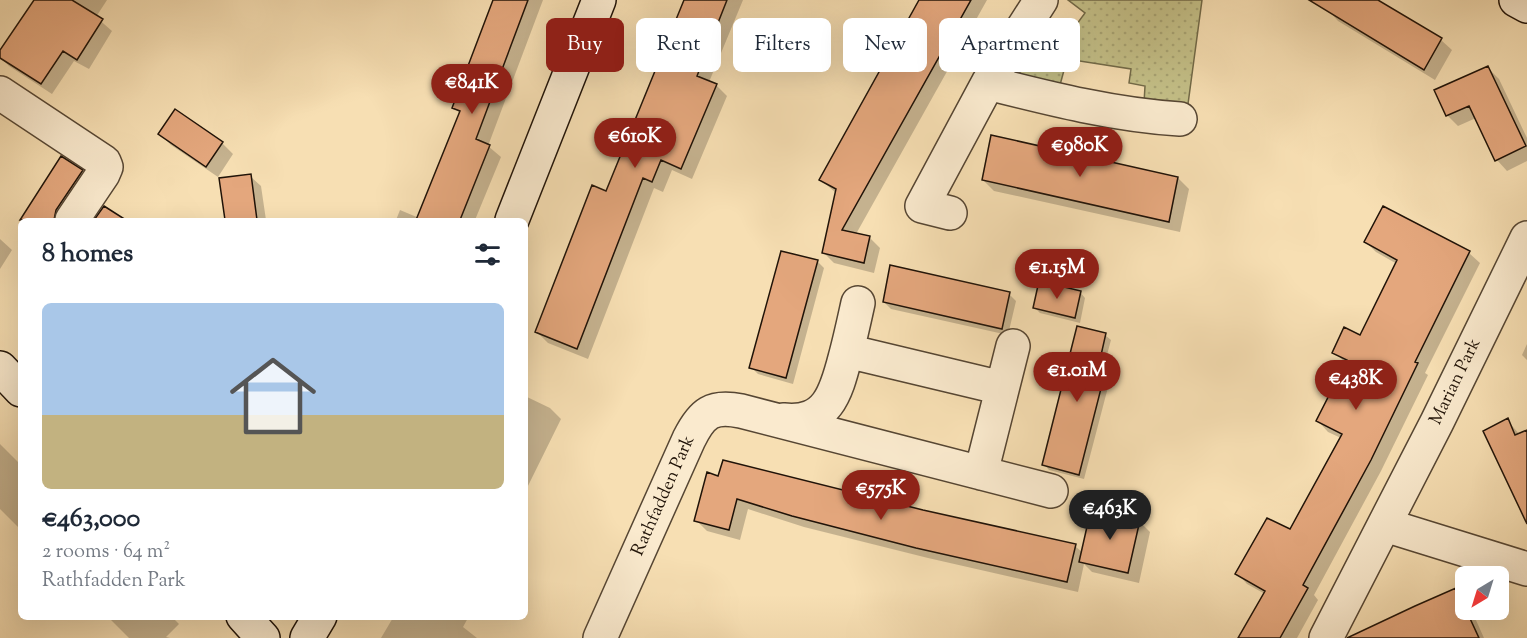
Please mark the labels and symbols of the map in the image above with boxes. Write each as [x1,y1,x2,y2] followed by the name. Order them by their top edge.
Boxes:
[430,64,514,115] pin: €841K
[593,118,677,169] pin: €610K
[1038,127,1122,178] pin: €980K
[1008,249,1106,300] pin: €1.15M
[1424,334,1488,430] street label: Marian Park
[1028,352,1126,403] pin: €1.01M
[1314,360,1398,411] pin: €438K
[626,431,702,560] street label: Rathfadden Park
[839,470,923,521] pin: €575K
[1068,490,1152,541] pin: €463K
[1455,566,1509,620] north arrow

